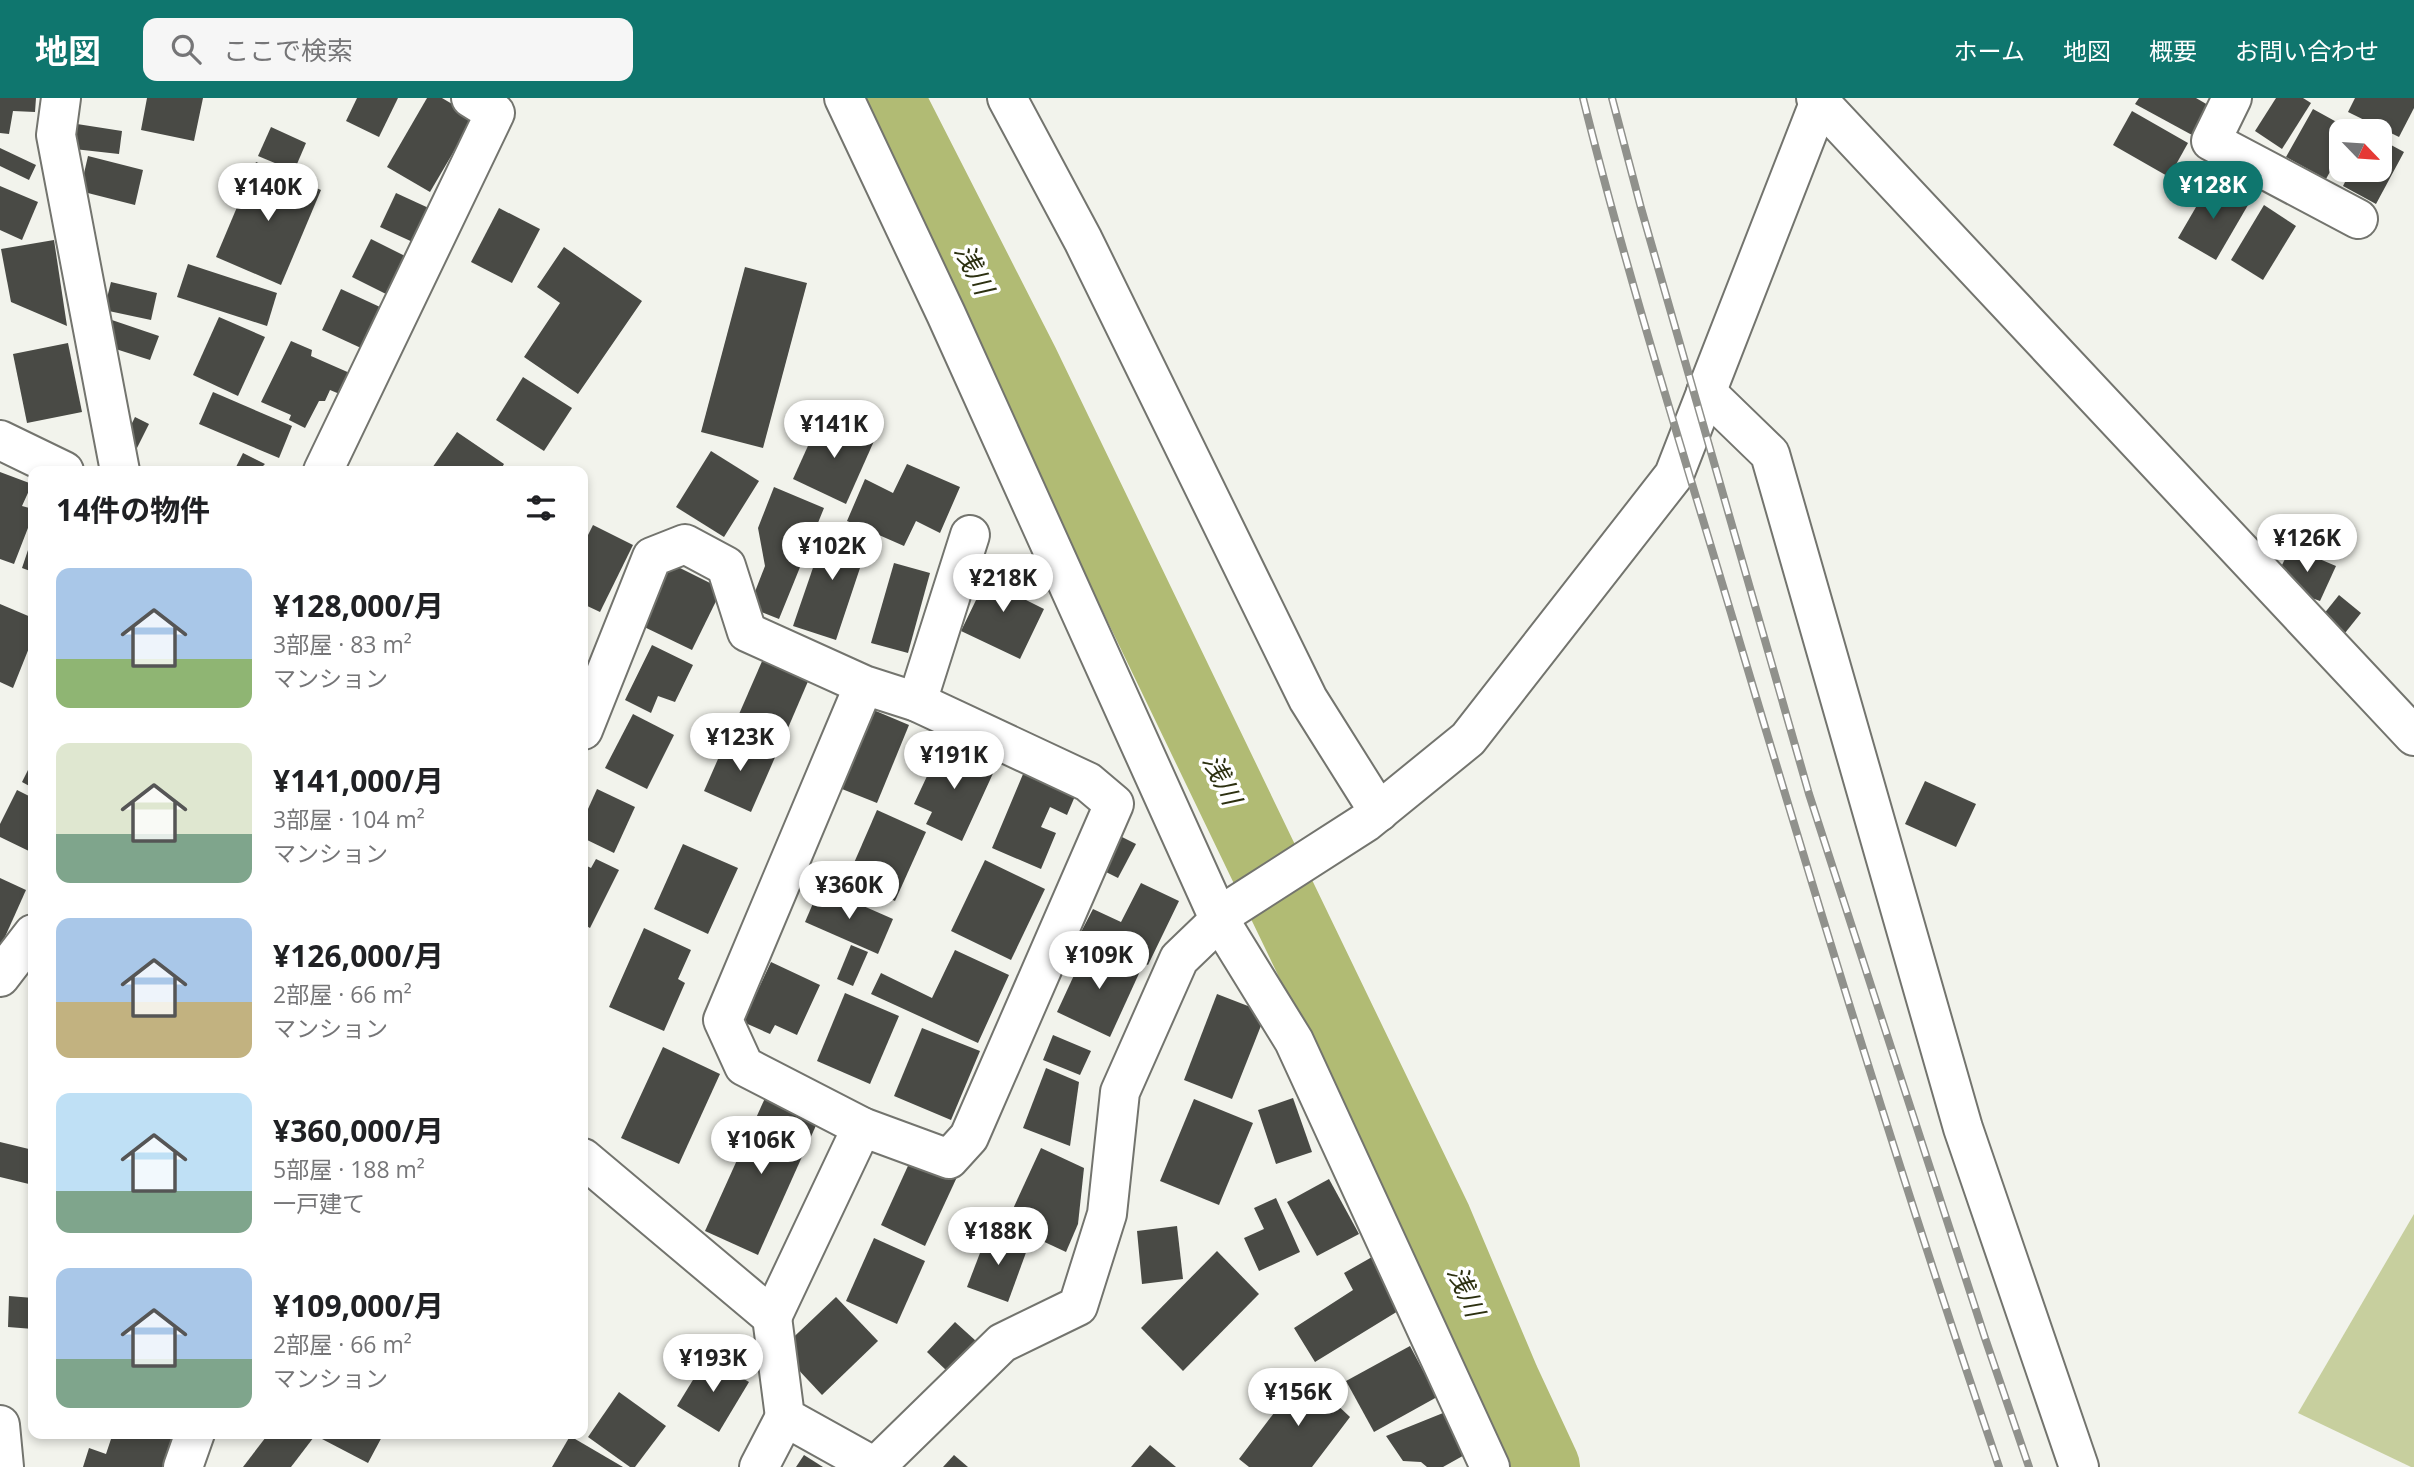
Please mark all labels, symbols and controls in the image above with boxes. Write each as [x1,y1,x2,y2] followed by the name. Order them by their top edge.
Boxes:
[143,18,633,81] search box
[35,28,101,73] text: 地図
[167,30,205,68] icon: search
[223,32,353,68] text: ここで検索
[1954,34,2025,67] text: ホーム
[2063,34,2111,67] text: 地図
[2149,34,2197,67] text: 概要
[2235,34,2379,67] text: お問い合わせ
[2329,119,2392,182] north arrow
[2329,119,2392,182] map controls
[2164,162,2262,221] pin: ¥128K
[219,164,317,223] pin: ¥140K
[2179,168,2247,200] text: ¥128K
[234,170,302,202] text: ¥140K
[947,238,1004,303] water label: 浅川
[785,400,883,460] pin: ¥141K
[800,407,868,439] text: ¥141K
[56,489,210,530] text: 14件の物件
[522,489,560,527] icon: filters
[2258,514,2356,574] pin: ¥126K
[2273,521,2341,553] text: ¥126K
[783,522,881,582] pin: ¥102K
[798,529,866,561] text: ¥102K
[954,554,1052,614] pin: ¥218K
[969,561,1037,593] text: ¥218K
[273,585,444,626] text: ¥128,000/月
[112,596,196,680] icon: home
[273,628,412,660] text: 3部屋 · 83 m²
[273,662,388,694] text: マンション
[691,714,789,773] pin: ¥123K
[706,720,774,752] text: ¥123K
[905,732,1003,791] pin: ¥191K
[920,738,988,770] text: ¥191K
[1195,748,1252,813] water label: 浅川
[273,760,444,801] text: ¥141,000/月
[112,771,196,855] icon: home
[273,803,425,835] text: 3部屋 · 104 m²
[273,837,388,869] text: マンション
[800,862,898,921] pin: ¥360K
[815,868,883,900] text: ¥360K
[1050,932,1148,991] pin: ¥109K
[273,935,444,976] text: ¥126,000/月
[1065,938,1133,970] text: ¥109K
[112,946,196,1030] icon: home
[273,978,412,1010] text: 2部屋 · 66 m²
[273,1012,388,1044] text: マンション
[273,1110,444,1151] text: ¥360,000/月
[712,1116,810,1176] pin: ¥106K
[112,1121,196,1205] icon: home
[727,1123,795,1155] text: ¥106K
[273,1153,425,1185] text: 5部屋 · 188 m²
[273,1187,365,1219] text: 一戸建て
[949,1208,1047,1267] pin: ¥188K
[964,1214,1032,1246] text: ¥188K
[1440,1260,1495,1325] water label: 浅川
[273,1285,444,1326] text: ¥109,000/月
[112,1296,196,1380] icon: home
[273,1328,412,1360] text: 2部屋 · 66 m²
[664,1334,762,1394] pin: ¥193K
[679,1341,747,1373] text: ¥193K
[273,1362,388,1394] text: マンション
[1249,1368,1347,1428] pin: ¥156K
[1264,1375,1332,1407] text: ¥156K

